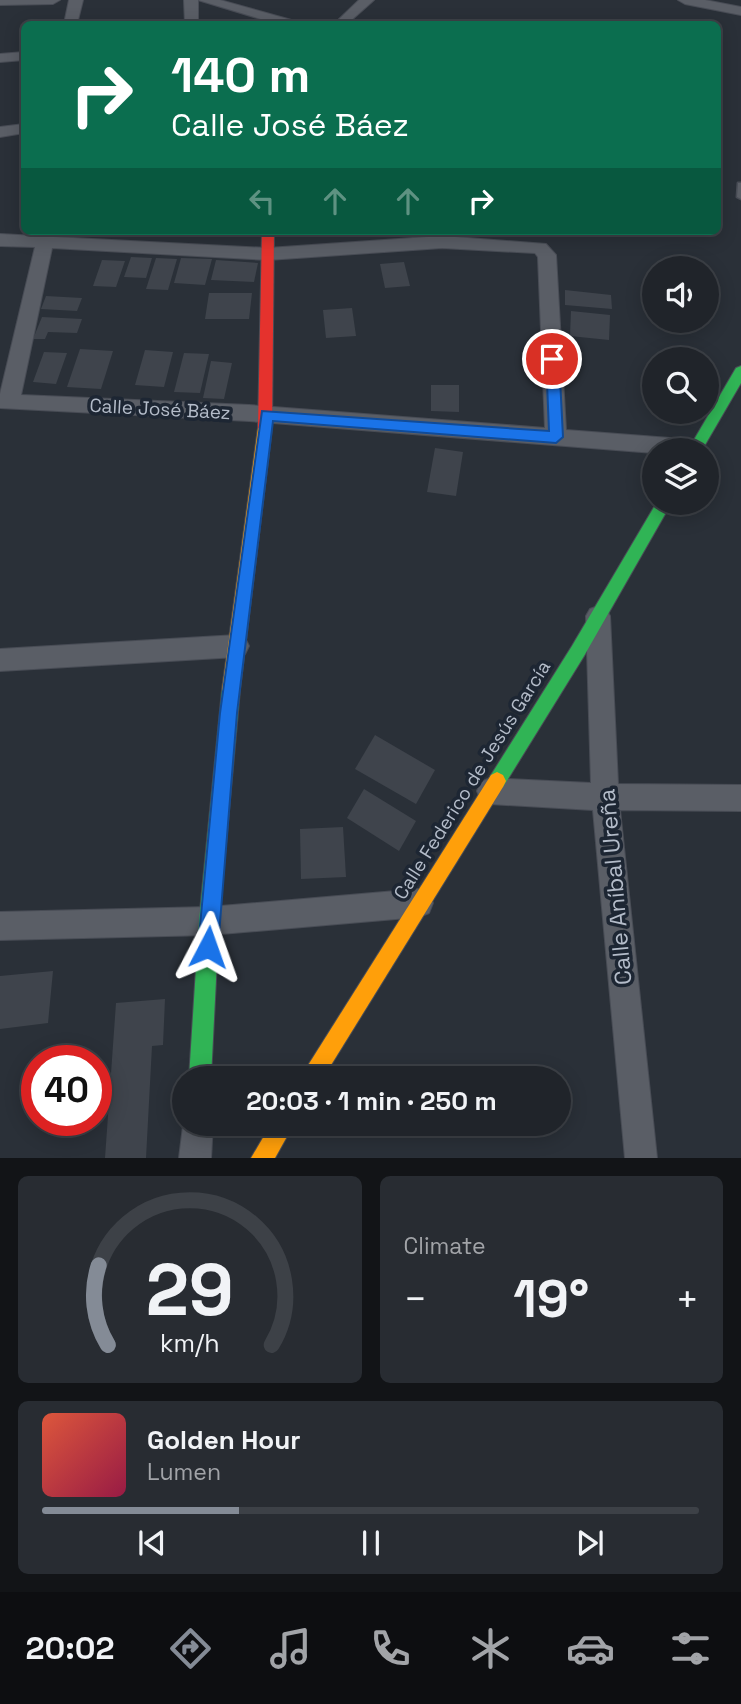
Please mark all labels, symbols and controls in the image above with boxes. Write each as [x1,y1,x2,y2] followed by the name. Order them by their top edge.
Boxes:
[171,44,310,106] text: 140 m
[56,49,147,140] icon: right
[171,105,409,145] text: Calle José Báez
[243,182,281,220] icon: left
[316,182,354,220] icon: ahead
[389,182,427,220] icon: ahead
[462,182,500,220] icon: right
[642,256,719,515] map controls
[642,256,719,333] button: sound
[522,329,582,389] pin
[533,340,571,378] icon: arrive
[642,347,719,424] button: search
[89,393,231,425] street label: Calle José Báez
[642,438,719,515] button: layers
[388,656,556,904] street label: Calle Federico de Jesús García
[591,788,639,986] street label: Calle Aníbal Ureña
[171,910,245,984] position arrow
[21,1045,112,1136] speed limit sign: 40
[246,1084,497,1118] text: 20:03 · 1 min · 250 m
[404,1231,486,1261] text: Climate
[146,1244,234,1337] text: 29
[513,1266,589,1332] text: 19°
[404,1275,427,1323] text: −
[675,1275,699,1323] text: +
[160,1327,220,1359] text: km/h
[147,1423,301,1457] text: Golden Hour
[147,1457,221,1487] text: Lumen
[133,1524,171,1562] icon: previous
[352,1524,390,1562] icon: pause
[571,1524,609,1562] icon: next
[166,1624,215,1673] icon: directions
[266,1624,315,1673] icon: music
[366,1624,415,1673] icon: phone
[466,1624,515,1673] icon: climate
[566,1624,615,1673] icon: car
[666,1624,715,1673] icon: filters
[26,1628,115,1668] text: 20:02

